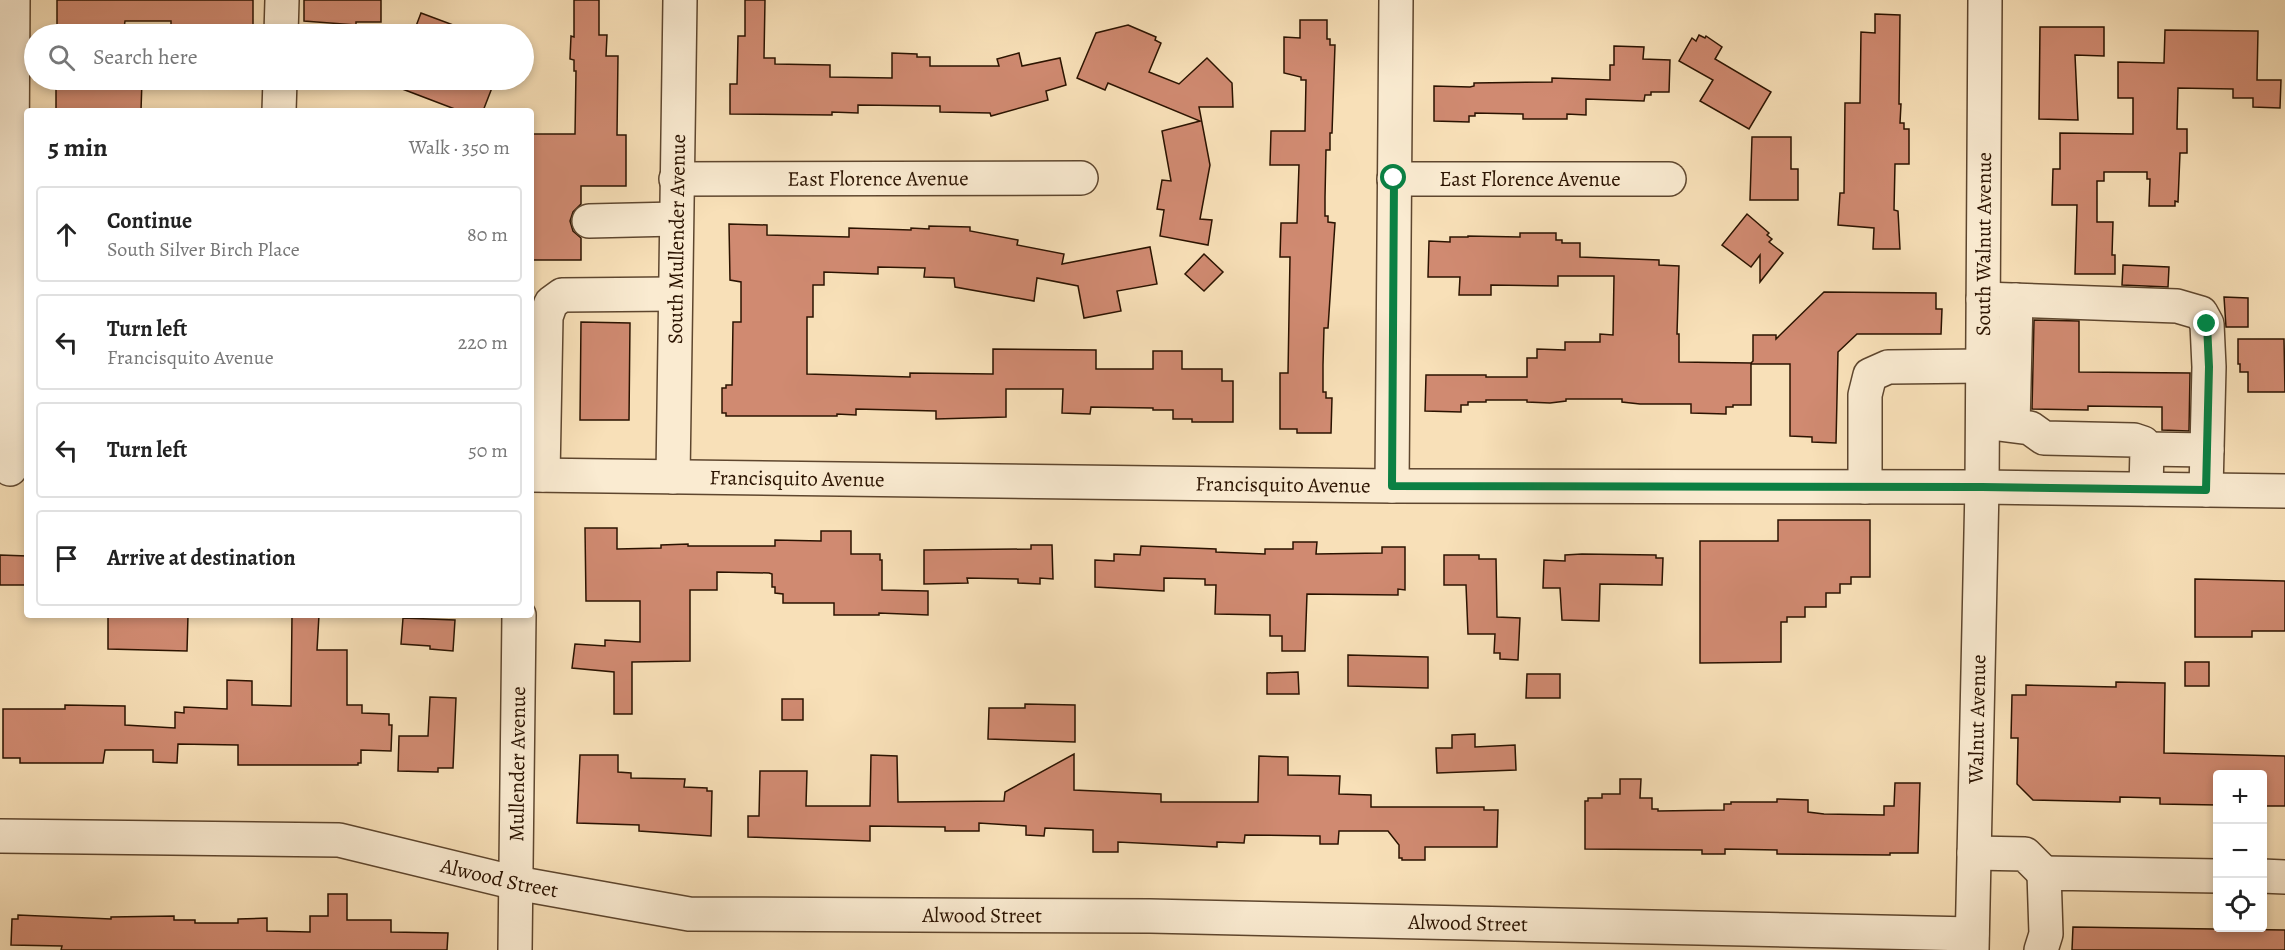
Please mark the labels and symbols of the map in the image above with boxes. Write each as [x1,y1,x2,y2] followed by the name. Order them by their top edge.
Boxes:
[661,134,692,344] street label: South Mullender Avenue
[1969,152,1998,336] street label: South Walnut Avenue
[787,164,969,193] street label: East Florence Avenue
[1380,164,1406,190] route start
[1439,165,1621,193] street label: East Florence Avenue
[2193,310,2219,336] route end
[709,463,885,494] street label: Francisquito Avenue
[1195,469,1371,500] street label: Francisquito Avenue
[1962,654,1992,785] street label: Walnut Avenue
[502,686,532,842] street label: Mullender Avenue
[437,851,560,904] street label: Alwood Street
[921,901,1042,930] street label: Alwood Street
[1407,908,1528,938] street label: Alwood Street

